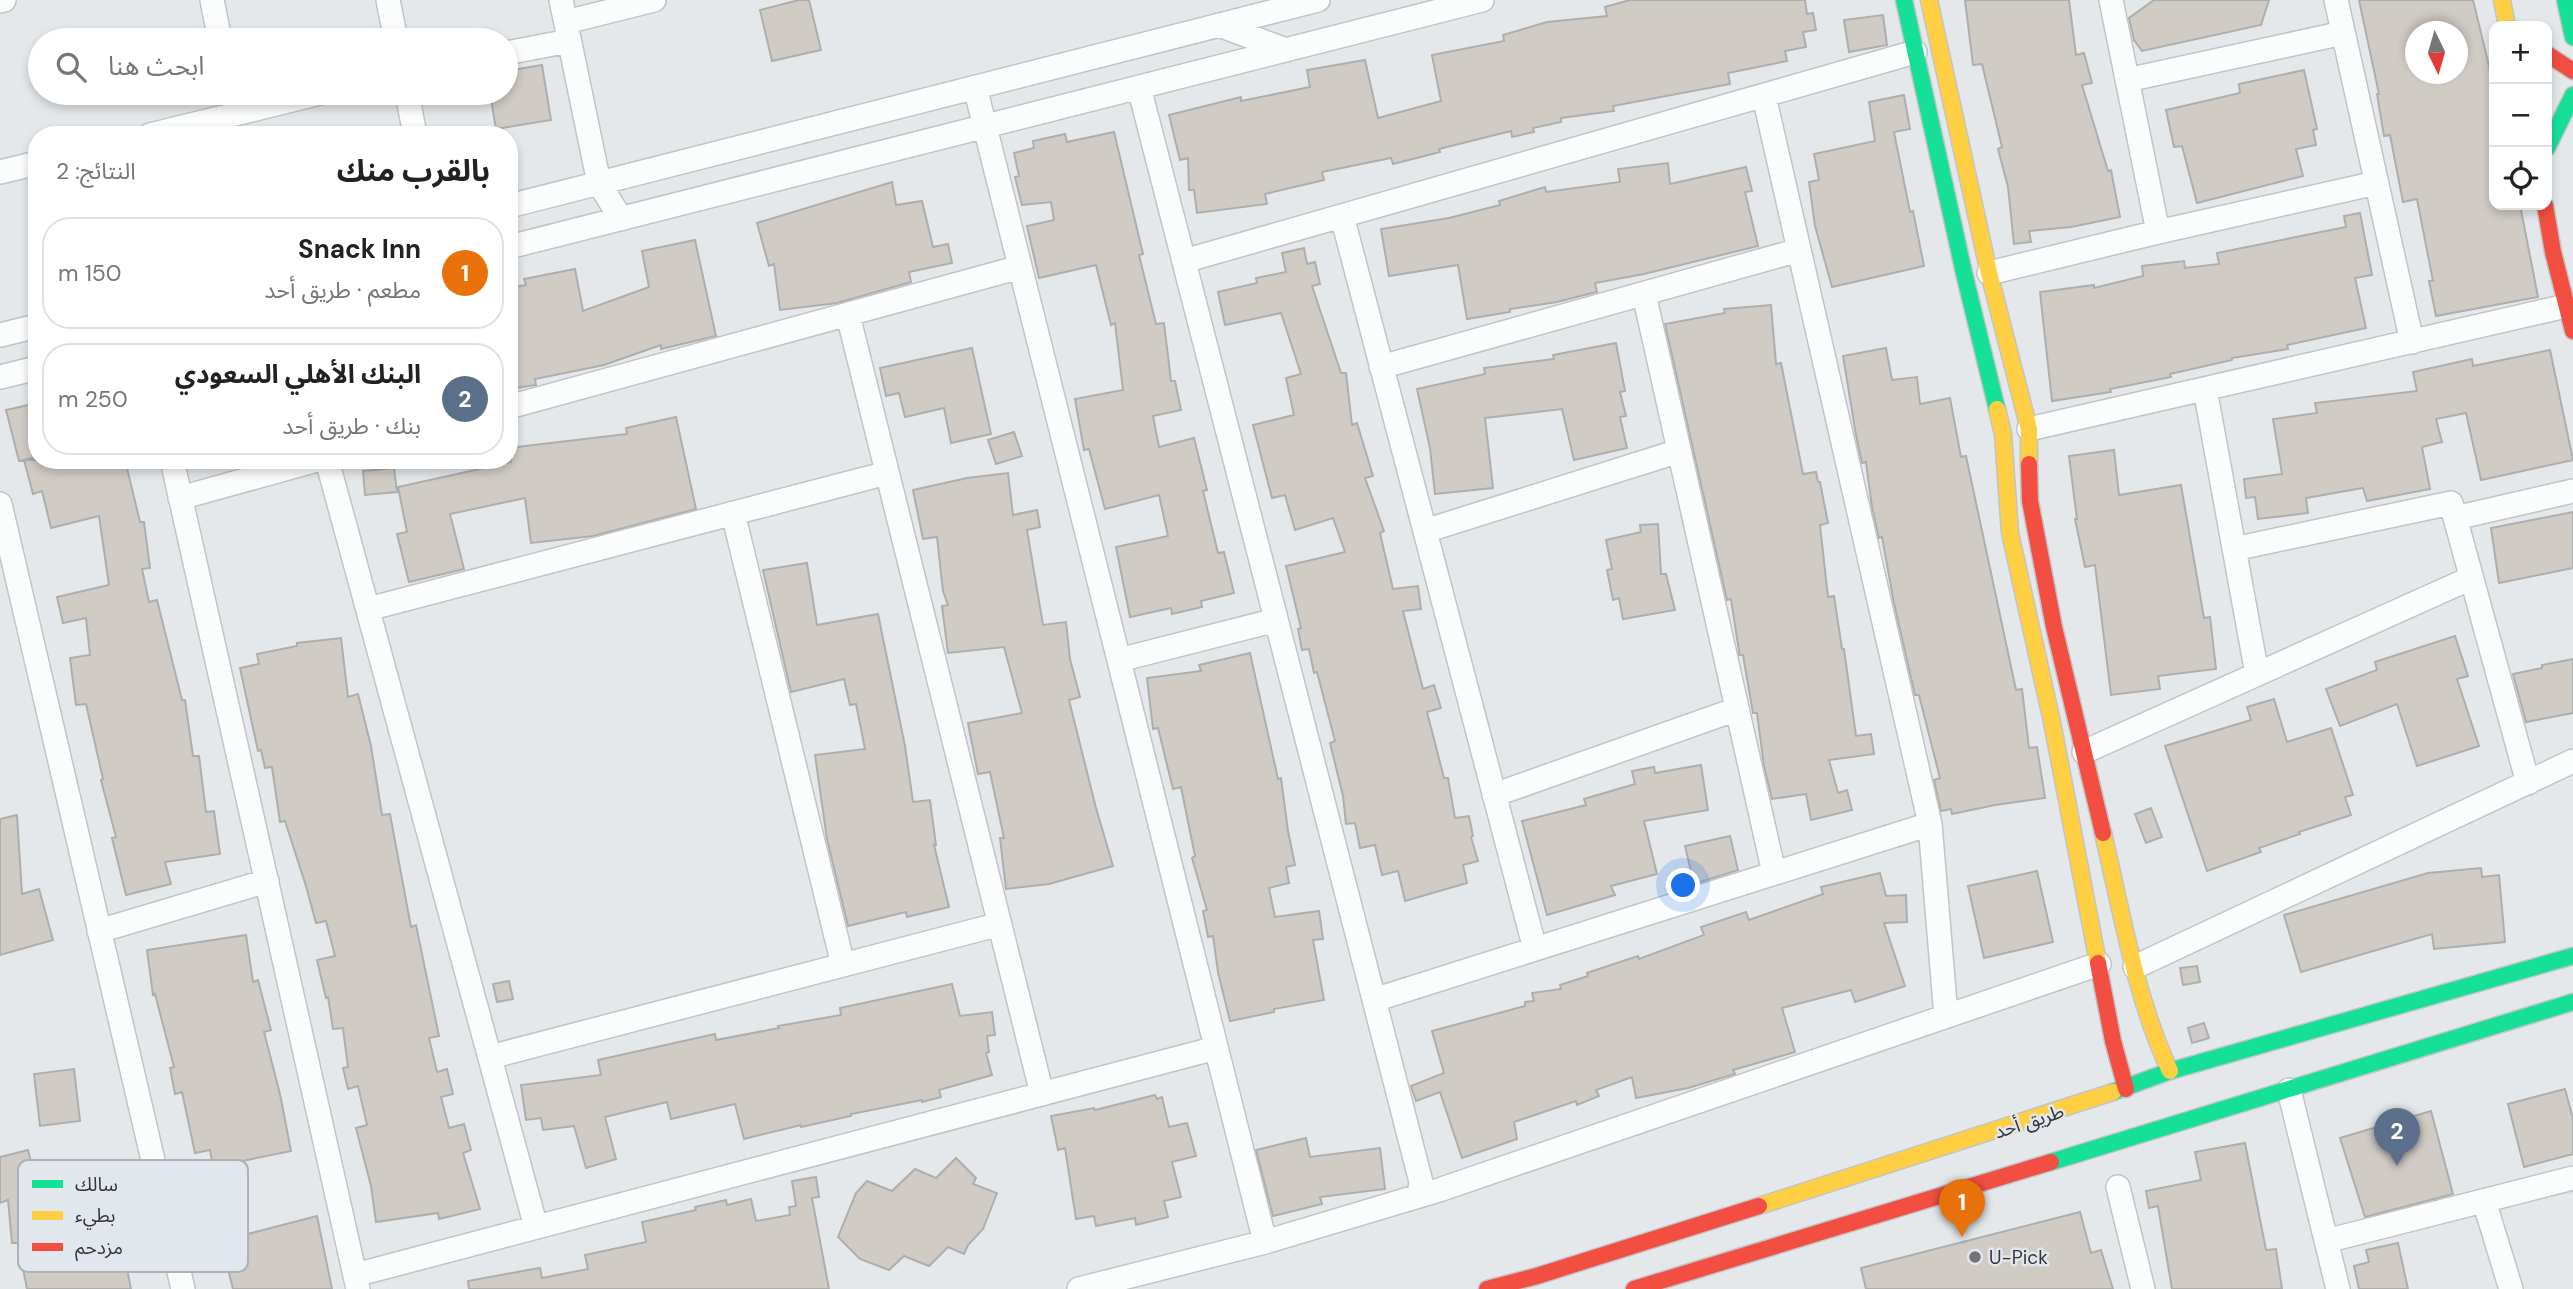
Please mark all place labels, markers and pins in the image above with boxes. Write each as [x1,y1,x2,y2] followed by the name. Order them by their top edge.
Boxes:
[2374,1108,2420,1166] pin: 2
[1939,1179,1985,1237] pin: 1
[1989,1245,2048,1270] place label: U-Pick
[1967,1249,1983,1265] marker: U-Pick

